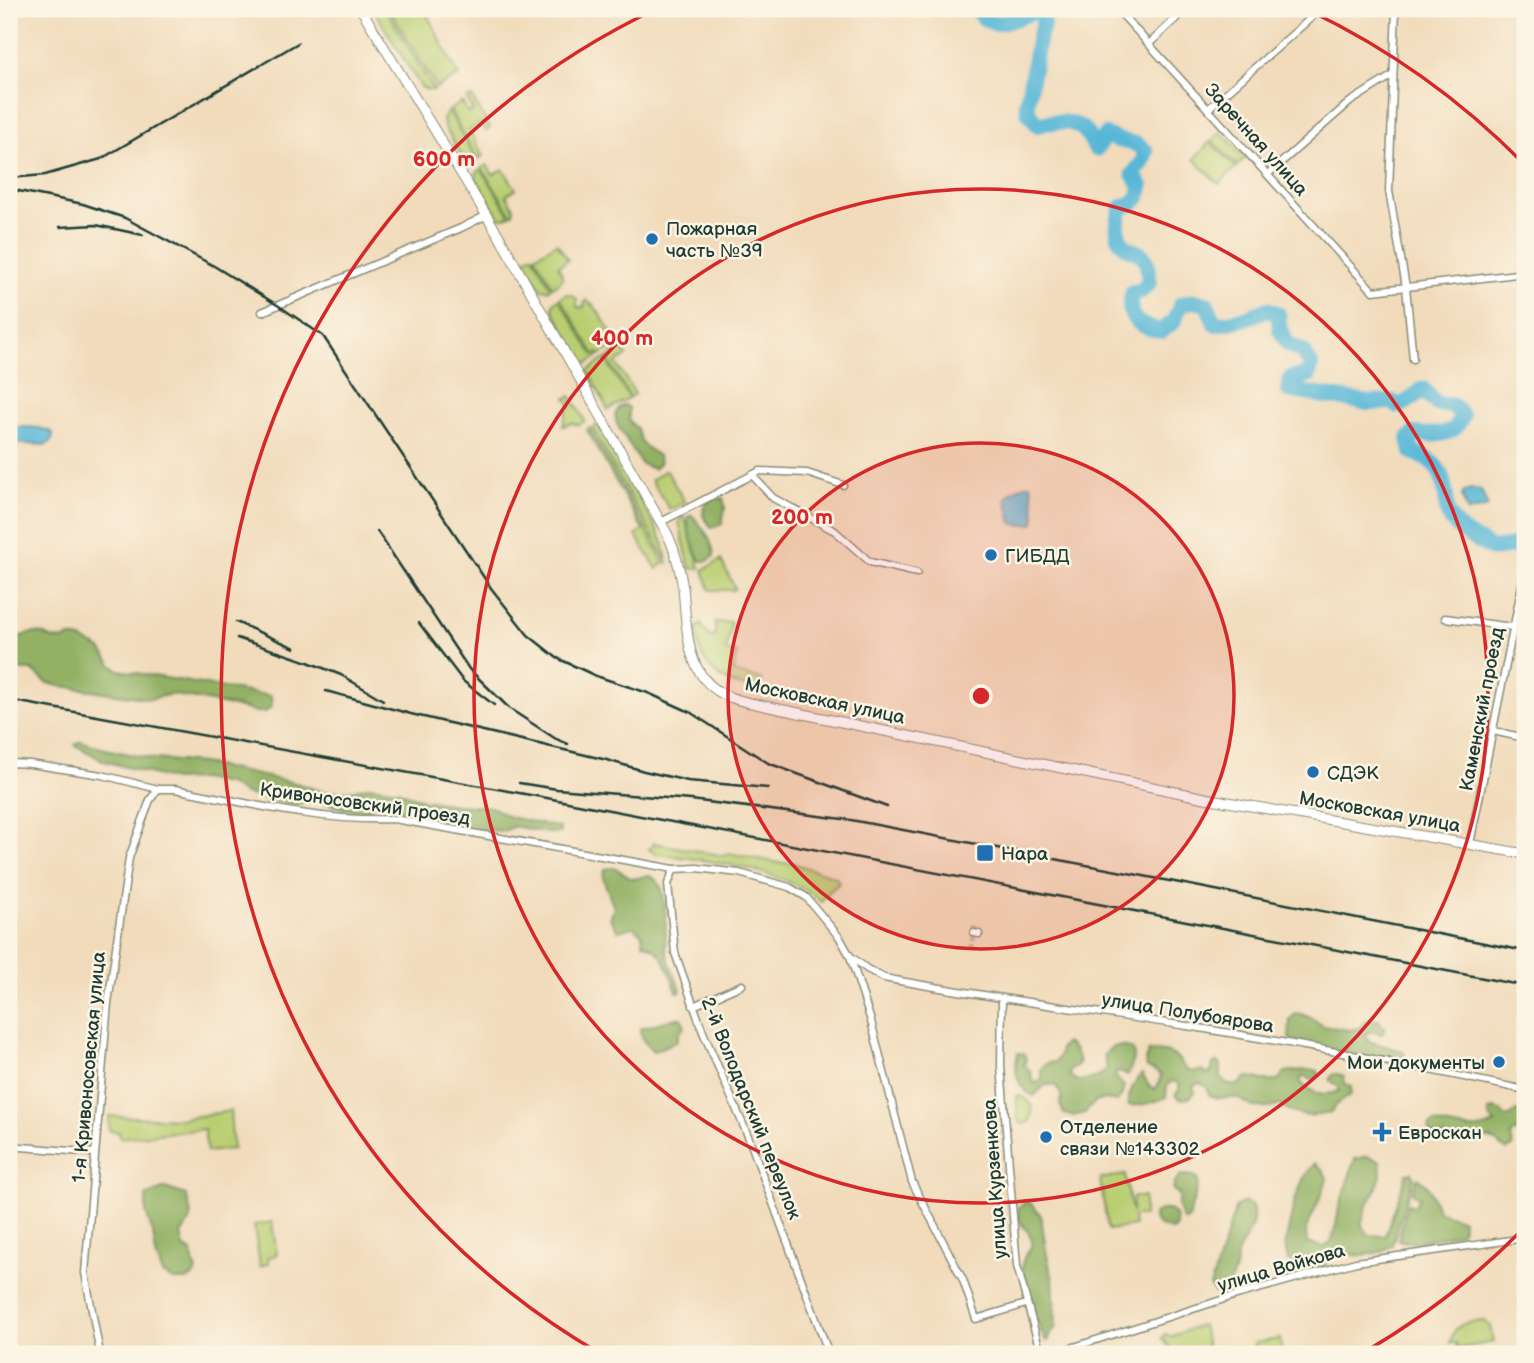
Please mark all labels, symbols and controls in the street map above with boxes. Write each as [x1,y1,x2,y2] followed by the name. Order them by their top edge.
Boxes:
[1199,79,1313,201] street label: Заречная улица
[413,147,475,172] text: 600 m
[666,218,763,263] place label: Пожарная часть №39
[644,231,660,247] marker: Пожарная часть №39
[591,326,653,351] text: 400 m
[771,505,833,530] text: 200 m
[1005,545,1070,568] place label: ГИБДД
[983,547,999,563] marker: ГИБДД
[1455,625,1510,793] street label: Каменский проезд
[742,673,907,730] street label: Московская улица
[969,684,993,708] centre of rings
[1327,762,1379,785] place label: СДЭК
[1305,764,1321,780] marker: СДЭК
[258,778,472,831] street label: Кривоносовский проезд
[1297,787,1462,838] street label: Московская улица
[975,843,995,863] marker: Нара
[1001,843,1048,866] place label: Нара
[68,951,111,1184] street label: 1-я Кривоносовская улица
[1100,989,1275,1038] street label: улица Полубоярова
[695,994,806,1223] street label: 2-й Володарский переулок
[1347,1052,1485,1075] place label: Мои документы
[1491,1054,1507,1070] marker: Мои документы
[978,1098,1013,1260] street label: улица Курзенкова
[1060,1116,1201,1161] place label: Отделение связи №143302
[1372,1122,1392,1142] marker: Евроскан
[1398,1122,1482,1145] place label: Евроскан
[1038,1129,1054,1145] marker: Отделение связи №143302
[1215,1239,1348,1298] street label: улица Войкова

